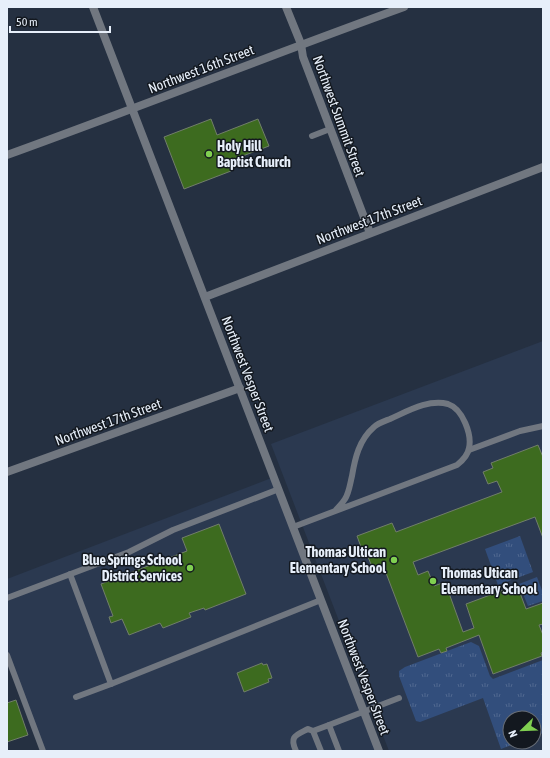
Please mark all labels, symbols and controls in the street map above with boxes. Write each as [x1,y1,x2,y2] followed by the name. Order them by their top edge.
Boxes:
[10,8,110,34] scale bar
[16,15,38,29] text: 50 m
[146,42,256,96] street label: Northwest 16th Street
[310,53,368,179] street label: Northwest Summit Street
[217,138,291,170] place label: Holy Hill Baptist Church
[204,149,214,159] marker: Holy Hill Baptist Church
[314,193,424,247] street label: Northwest 17th Street
[219,314,277,434] street label: Northwest Vesper Street
[53,395,163,449] street label: Northwest 17th Street
[290,544,386,576] place label: Thomas Ultican Elementary School
[82,552,182,584] place label: Blue Springs School District Services
[389,555,399,565] marker: Thomas Ultican Elementary School
[185,563,195,573] marker: Blue Springs School District Services
[441,565,537,597] place label: Thomas Utican Elementary School
[428,576,438,586] marker: Thomas Utican Elementary School
[335,617,393,737] street label: Northwest Vesper Street
[502,710,542,750] north arrow
[506,729,520,739] text: N

